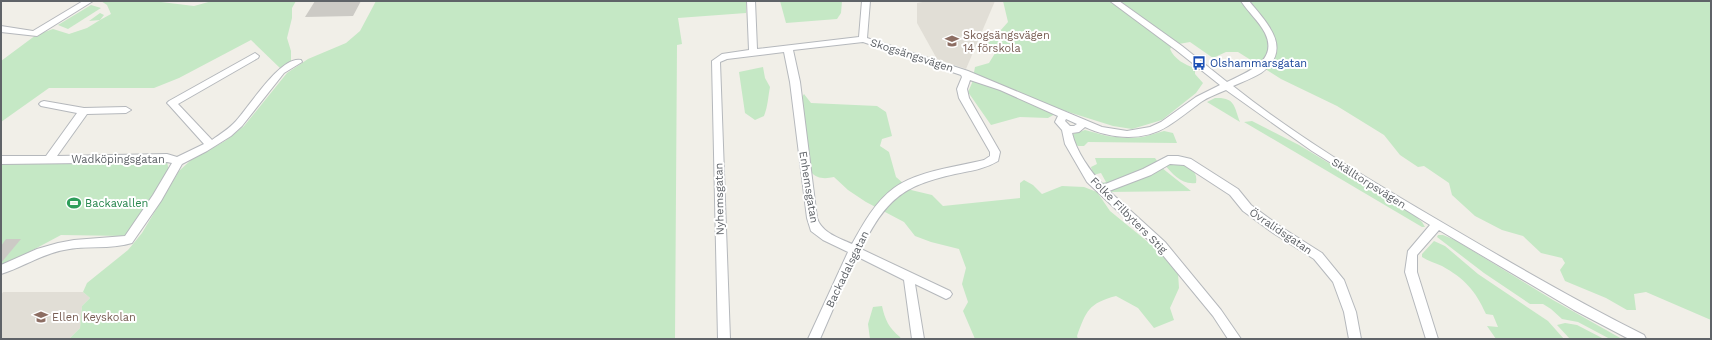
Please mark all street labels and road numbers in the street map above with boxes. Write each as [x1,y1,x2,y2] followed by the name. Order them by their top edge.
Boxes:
[869,36,955,75] street label: Skogsängsvägen
[796,150,821,224] street label: Enhemsgatan
[71,153,165,166] street label: Wadköpingsgatan
[1329,155,1408,211] street label: Skälltorpsvägen
[712,163,727,235] street label: Nyhemsgatan
[1088,174,1170,256] street label: Folke Filbyters Stig
[1247,205,1315,257] street label: Övralidsgatan
[823,229,872,310] street label: Backadalsgatan

